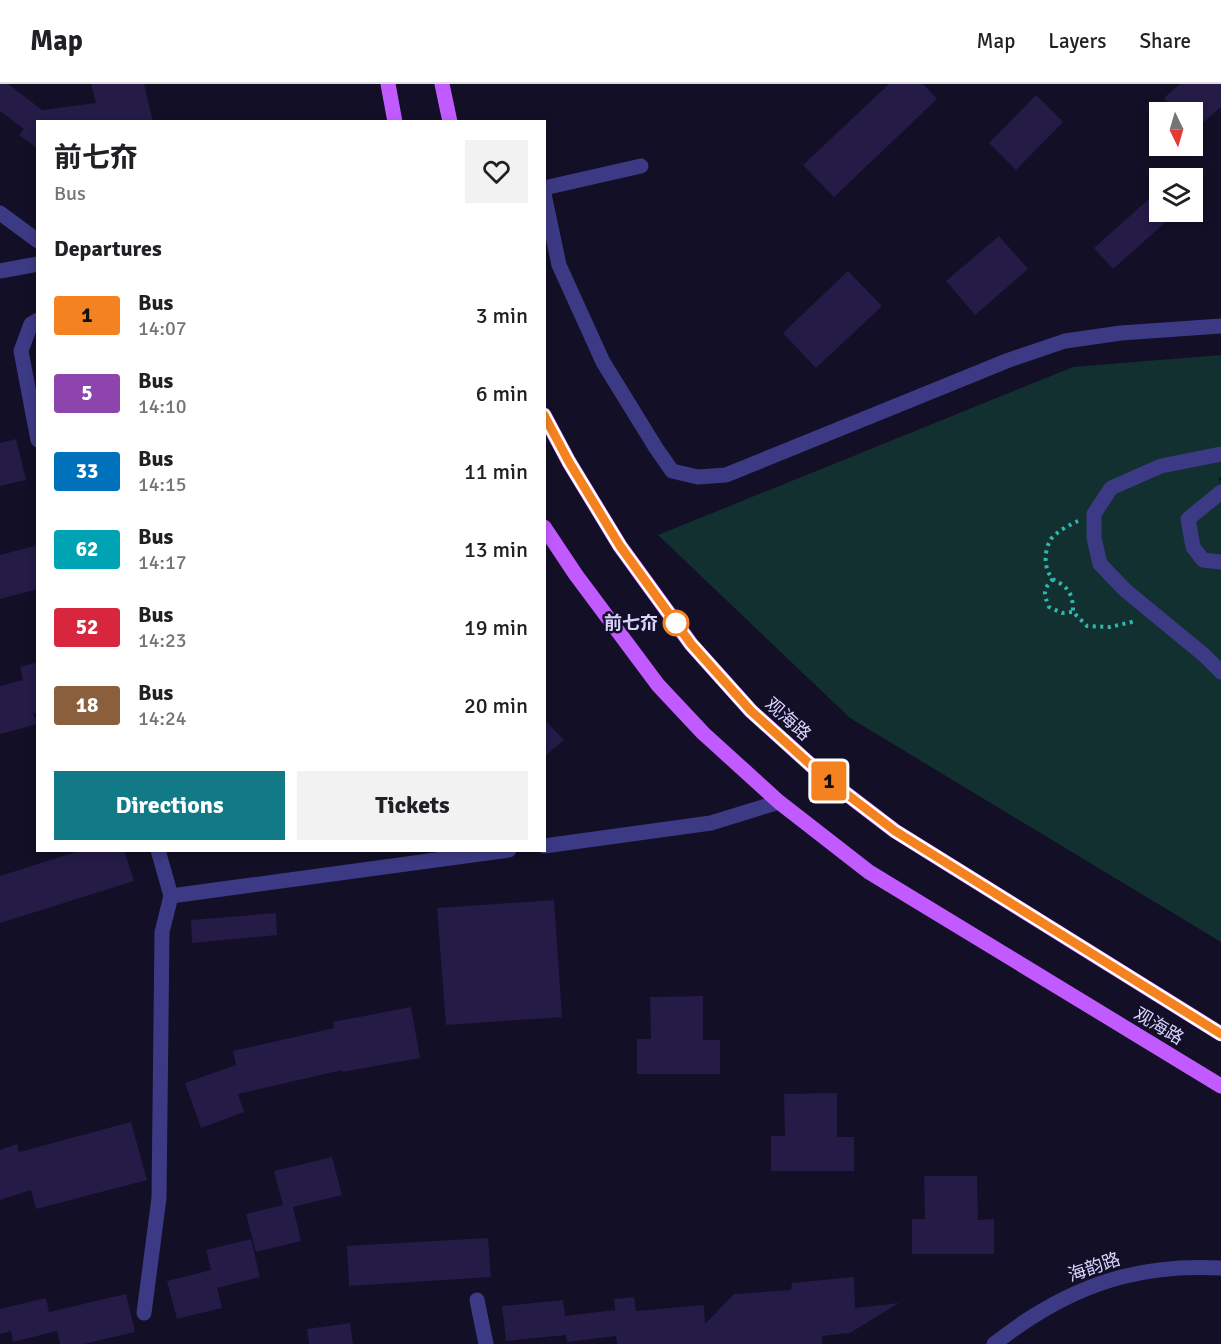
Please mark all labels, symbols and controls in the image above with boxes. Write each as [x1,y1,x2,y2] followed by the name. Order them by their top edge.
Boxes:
[30,24,83,58] text: Map
[977,28,1015,54] text: Map
[1048,28,1106,54] text: Layers
[1139,28,1191,54] text: Share
[1149,102,1203,156] north arrow
[1149,102,1203,222] map controls
[465,140,528,203] button: heart
[54,141,138,175] text: 前七夼
[1149,168,1203,222] button: layers
[54,181,86,206] text: Bus
[54,235,162,262] text: Departures
[138,289,173,316] text: Bus
[81,302,93,328] text: 1
[476,302,528,329] text: 3 min
[138,316,187,341] text: 14:07
[138,367,173,394] text: Bus
[81,380,93,406] text: 5
[476,380,528,407] text: 6 min
[138,394,187,419] text: 14:10
[138,445,173,472] text: Bus
[76,458,98,484] text: 33
[464,458,528,485] text: 11 min
[138,472,187,497] text: 14:15
[138,523,173,550] text: Bus
[76,536,98,562] text: 62
[464,536,528,563] text: 13 min
[138,550,187,575] text: 14:17
[138,601,173,628] text: Bus
[663,610,689,636] marker: 前七夼
[604,612,658,634] place label: 前七夼
[76,614,98,640] text: 52
[464,614,528,641] text: 19 min
[138,628,187,653] text: 14:23
[138,679,173,706] text: Bus
[76,692,98,718] text: 18
[464,692,528,719] text: 20 min
[761,693,815,745] street label: 观海路
[138,706,187,731] text: 14:24
[810,762,848,800] line badge: 1
[823,768,835,794] text: 1
[54,771,285,840] button: Directions
[297,771,528,840] button: Tickets
[1130,1003,1188,1049] street label: 观海路
[1065,1248,1123,1286] street label: 海韵路

